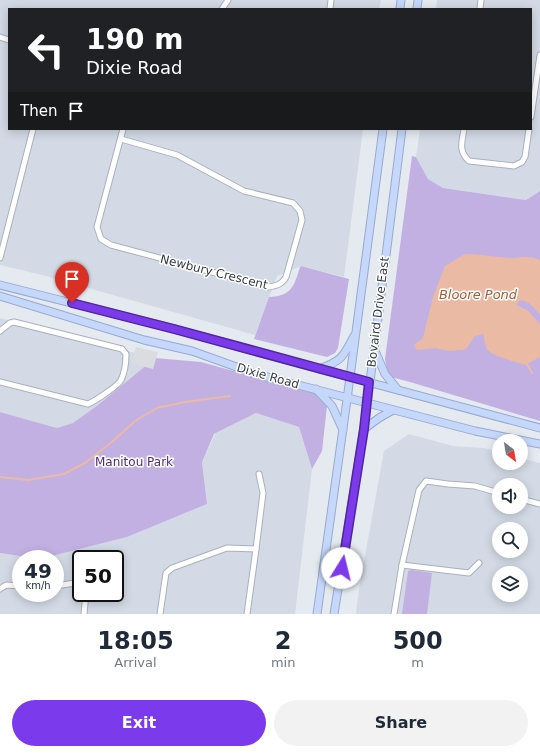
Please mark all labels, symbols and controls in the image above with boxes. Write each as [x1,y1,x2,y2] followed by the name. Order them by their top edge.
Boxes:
[86,23,183,56] text: 190 m
[20,24,72,76] icon: left
[86,57,182,78] text: Dixie Road
[65,100,87,122] icon: arrive
[20,102,57,120] text: Then
[159,252,269,292] street label: Newbury Crescent
[364,256,392,368] street label: Bovaird Drive East
[55,262,89,303] pin
[61,268,83,290] icon: arrive
[439,287,518,302] water label: Bloore Pond
[235,360,301,392] street label: Dixie Road
[492,434,528,470] north arrow
[492,434,528,602] map controls
[95,455,173,469] park label: Manitou Park
[492,478,528,514] button: sound
[492,522,528,558] button: search
[321,547,363,589] position arrow
[72,550,124,602] speed limit sign: 50
[24,559,52,583] text: 49
[492,566,528,602] button: layers
[25,580,51,591] text: km/h
[97,627,174,655] text: 18:05
[275,627,291,655] text: 2
[393,627,443,655] text: 500
[114,655,157,670] text: Arrival
[271,655,295,670] text: min
[411,655,424,670] text: m
[12,700,266,746] button: Exit
[274,700,528,746] button: Share

